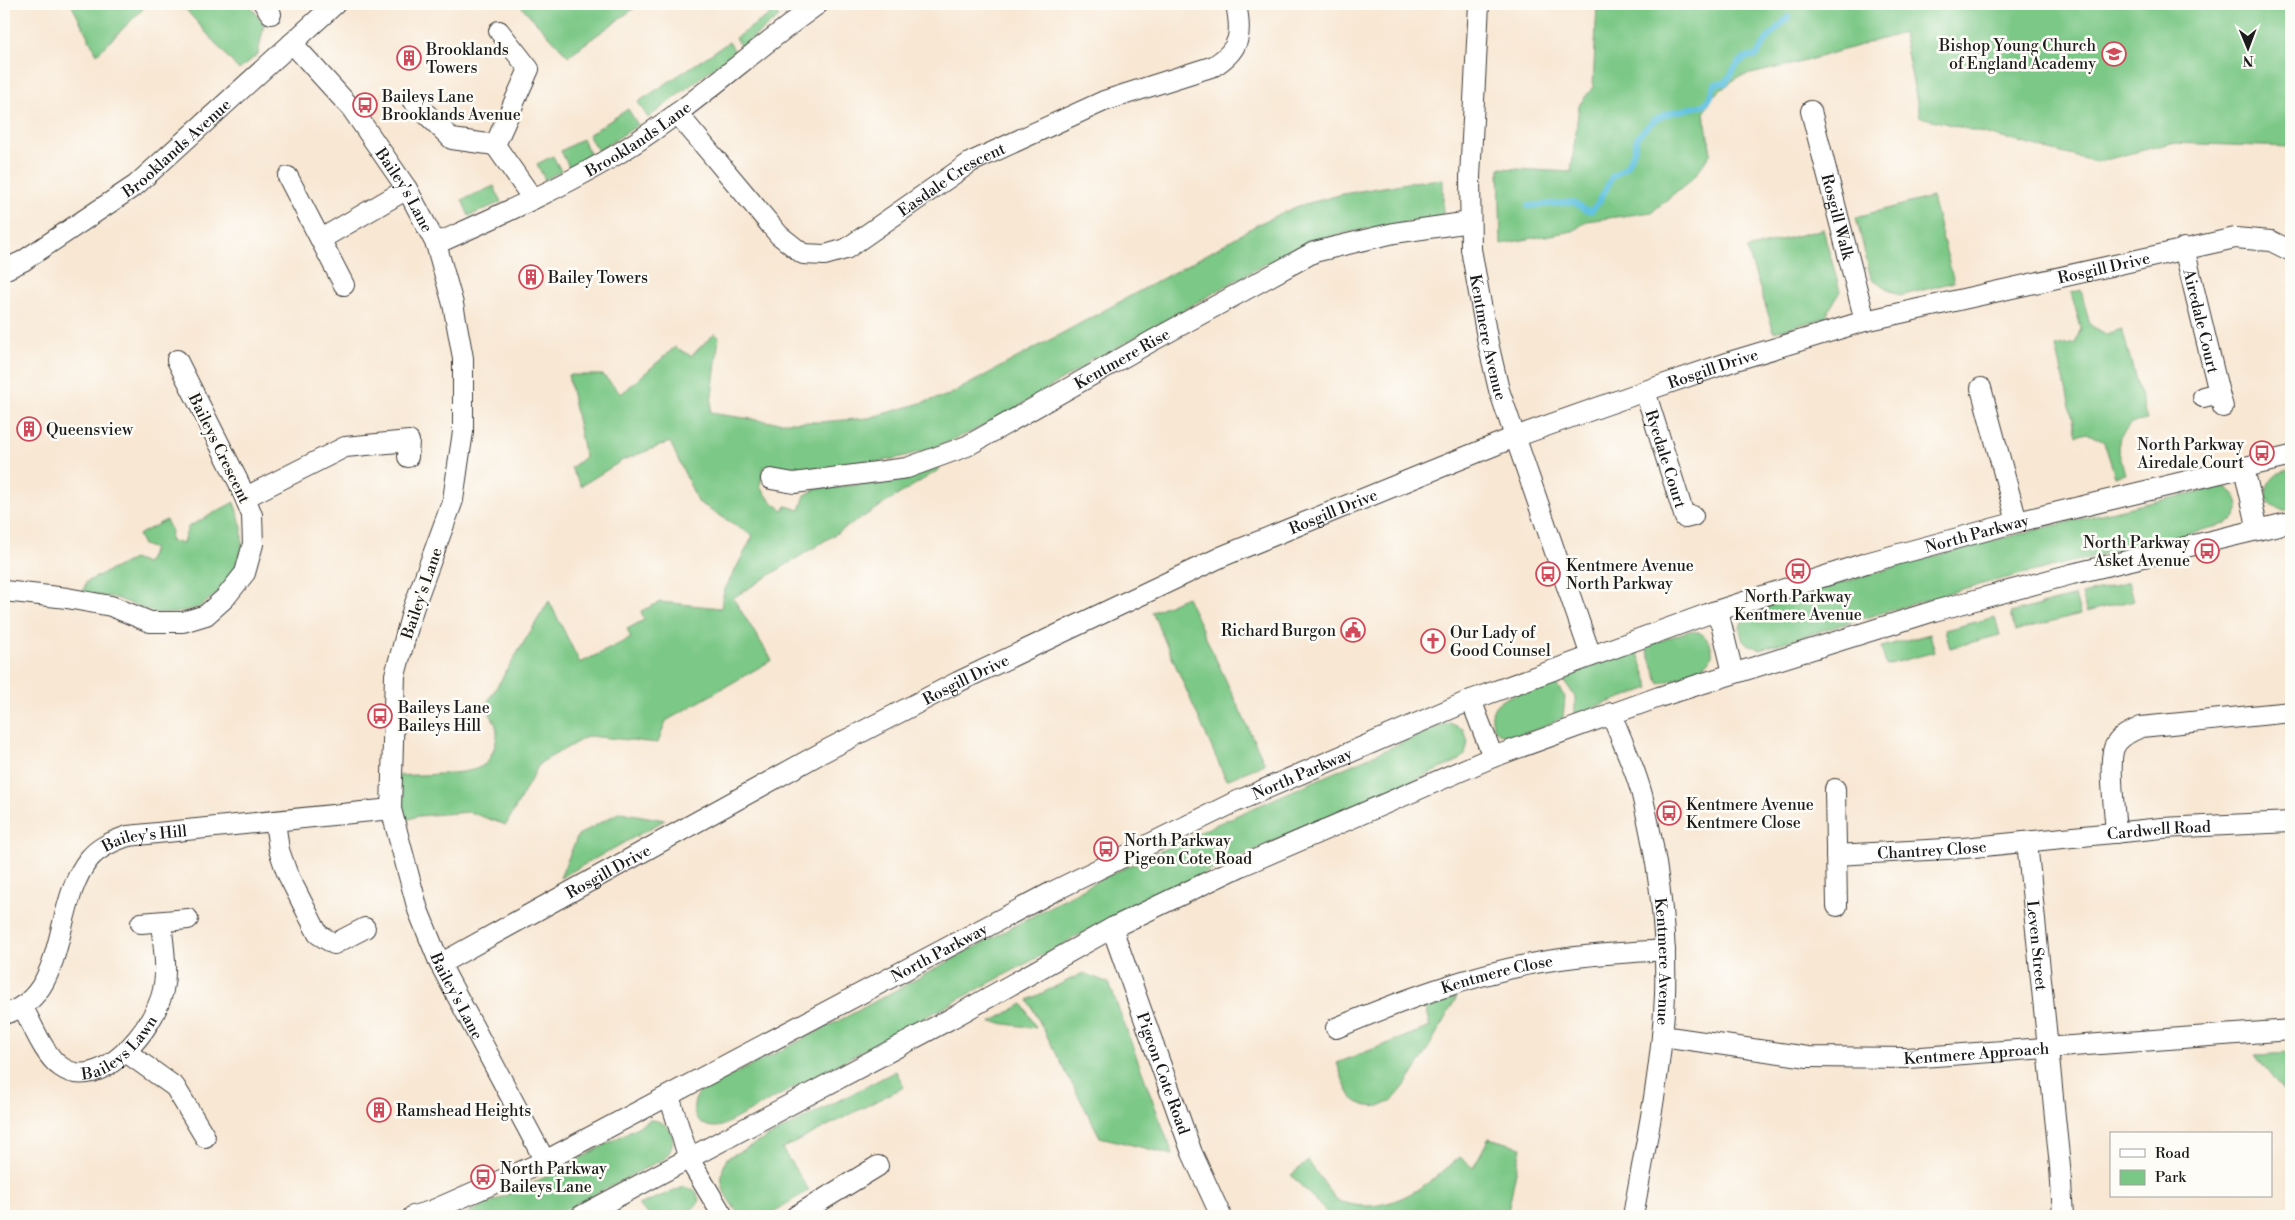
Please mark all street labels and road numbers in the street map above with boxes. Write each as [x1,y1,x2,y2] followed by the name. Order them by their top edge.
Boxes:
[118,95,235,203] street label: Brooklands Avenue
[581,97,695,182] street label: Brooklands Lane
[894,139,1009,221] street label: Easdale Crescent
[370,144,437,236] street label: Bailey's Lane
[1817,172,1858,264] street label: Rosgill Walk
[2056,248,2152,288] street label: Rosgill Drive
[2178,266,2223,376] street label: Airedale Court
[1465,273,1511,403] street label: Kentmere Avenue
[1071,324,1173,394] street label: Kentmere Rise
[1665,345,1761,394] street label: Rosgill Drive
[183,389,254,507] street label: Baileys Crescent
[1641,407,1690,511] street label: Ryedale Court
[1286,485,1381,539] street label: Rosgill Drive
[1923,510,2031,558] street label: North Parkway
[397,545,447,643] street label: Bailey's Lane
[919,650,1013,710] street label: Rosgill Drive
[1249,744,1356,804] street label: North Parkway
[2106,817,2211,844] street label: Cardwell Road
[98,821,188,857] street label: Bailey's Hill
[1877,837,1988,864] street label: Chantrey Close
[562,840,654,903] street label: Rosgill Drive
[1650,897,1674,1026] street label: Kentmere Avenue
[2022,899,2051,992] street label: Leven Street
[887,919,991,987] street label: North Parkway
[425,949,487,1043] street label: Bailey's Lane
[1438,951,1554,998] street label: Kentmere Close
[1132,1010,1194,1137] street label: Pigeon Cote Road
[79,1012,162,1085] street label: Baileys Lawn
[1903,1039,2050,1069] street label: Kentmere Approach

